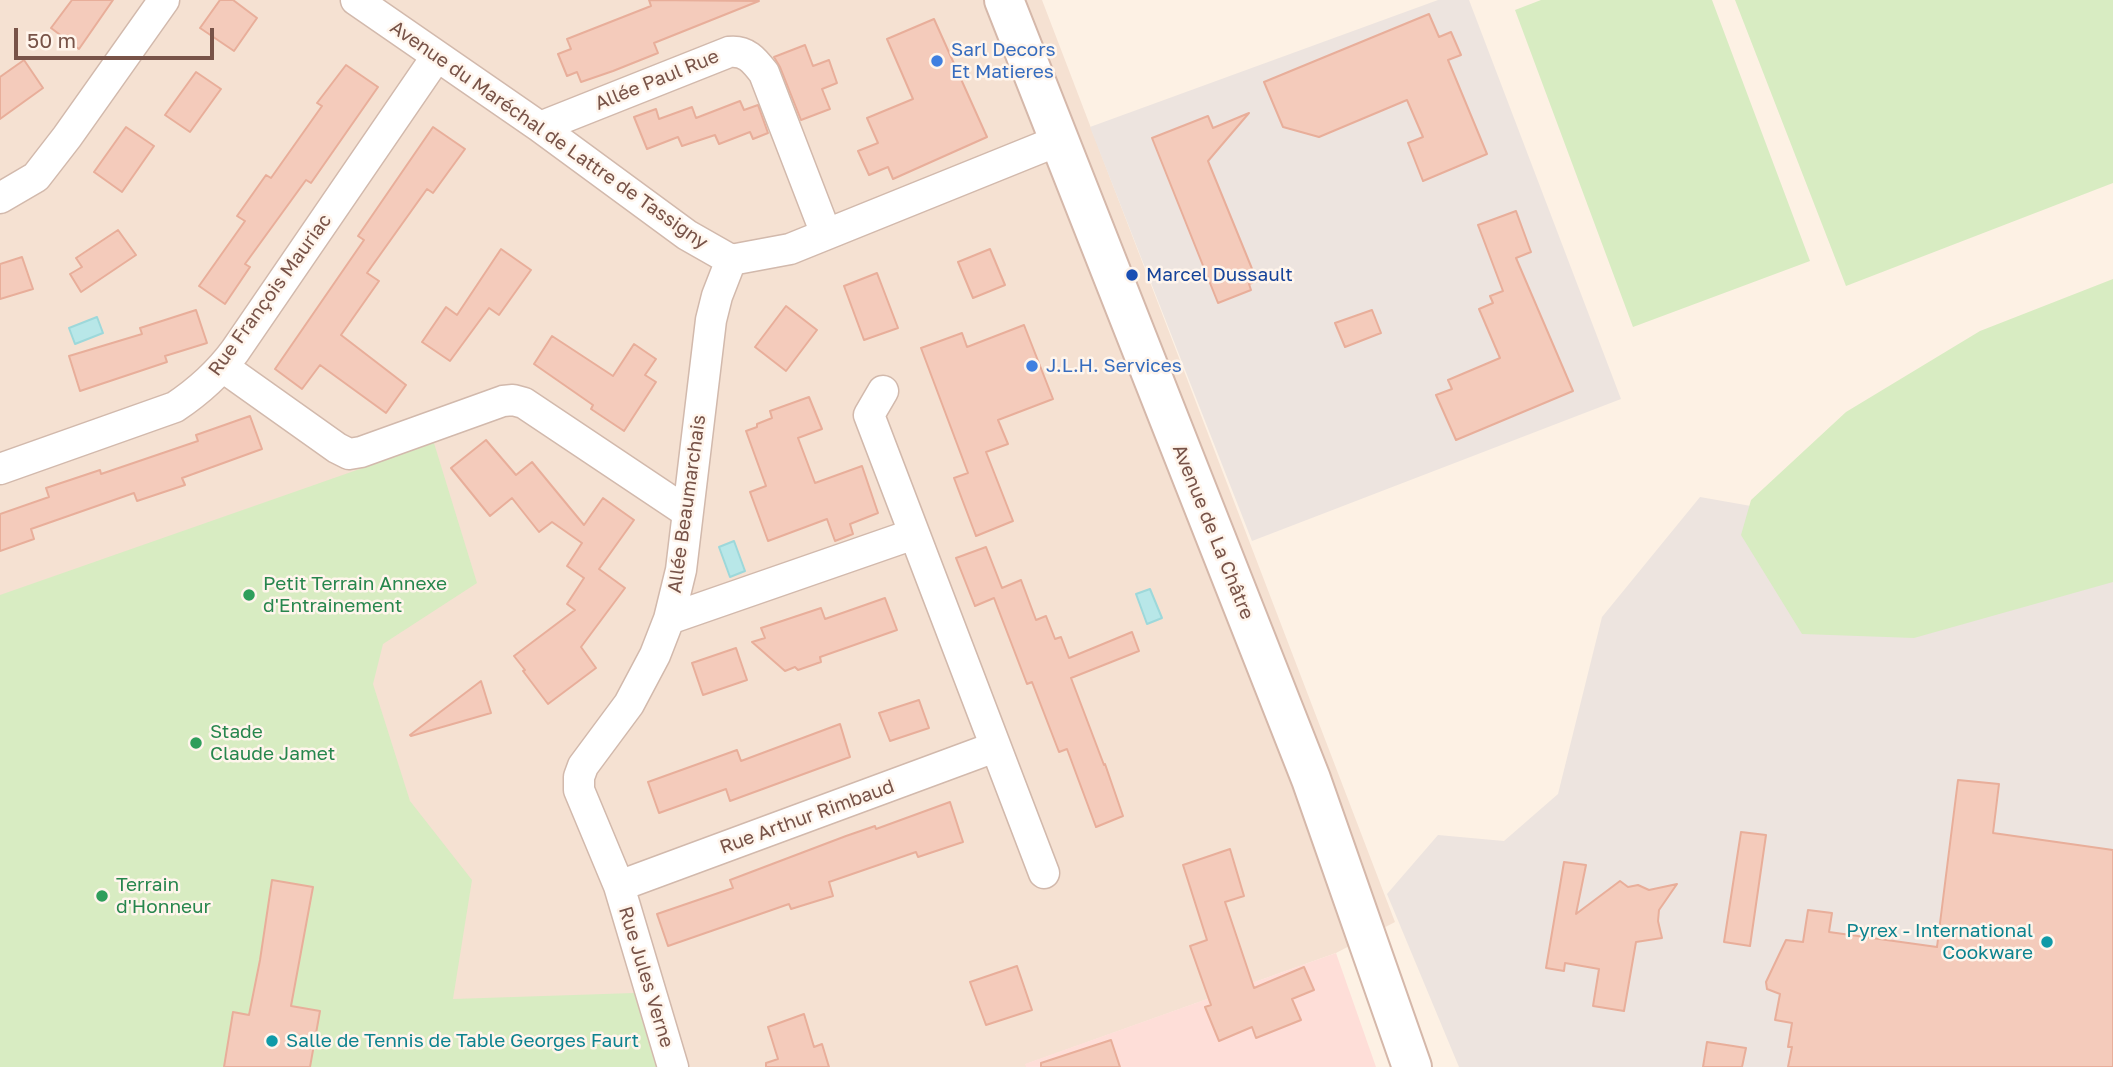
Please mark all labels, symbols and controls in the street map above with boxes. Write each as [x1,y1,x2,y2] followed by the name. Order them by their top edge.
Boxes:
[18,14,217,58] scale bar
[386,16,712,254] street label: Avenue du Maréchal de Lattre de Tassigny
[27,27,76,53] text: 50 m
[951,39,1056,83] place label: Sarl Decors Et Matieres
[592,45,722,115] street label: Allée Paul Rue
[929,53,945,69] marker: Sarl Decors Et Matieres
[204,210,336,380] street label: Rue François Mauriac
[1146,264,1293,286] place label: Marcel Dussault
[1124,267,1140,283] marker: Marcel Dussault
[1046,355,1182,377] place label: J.L.H. Services
[1024,358,1040,374] marker: J.L.H. Services
[663,413,711,595] street label: Allée Beaumarchais
[1167,441,1259,623] street label: Avenue de La Châtre
[263,573,447,617] place label: Petit Terrain Annexe d'Entrainement
[241,587,257,603] marker: Petit Terrain Annexe d'Entrainement
[210,721,335,765] place label: Stade Claude Jamet
[188,735,204,751] marker: Stade Claude Jamet
[717,775,897,859] street label: Rue Arthur Rimbaud
[116,874,211,918] place label: Terrain d'Honneur
[94,888,110,904] marker: Terrain d'Honneur
[614,904,678,1050] street label: Rue Jules Verne
[1846,920,2033,964] place label: Pyrex - International Cookware
[2039,934,2055,950] marker: Pyrex - International Cookware
[286,1030,639,1052] place label: Salle de Tennis de Table Georges Faurt
[264,1033,280,1049] marker: Salle de Tennis de Table Georges Faurt

